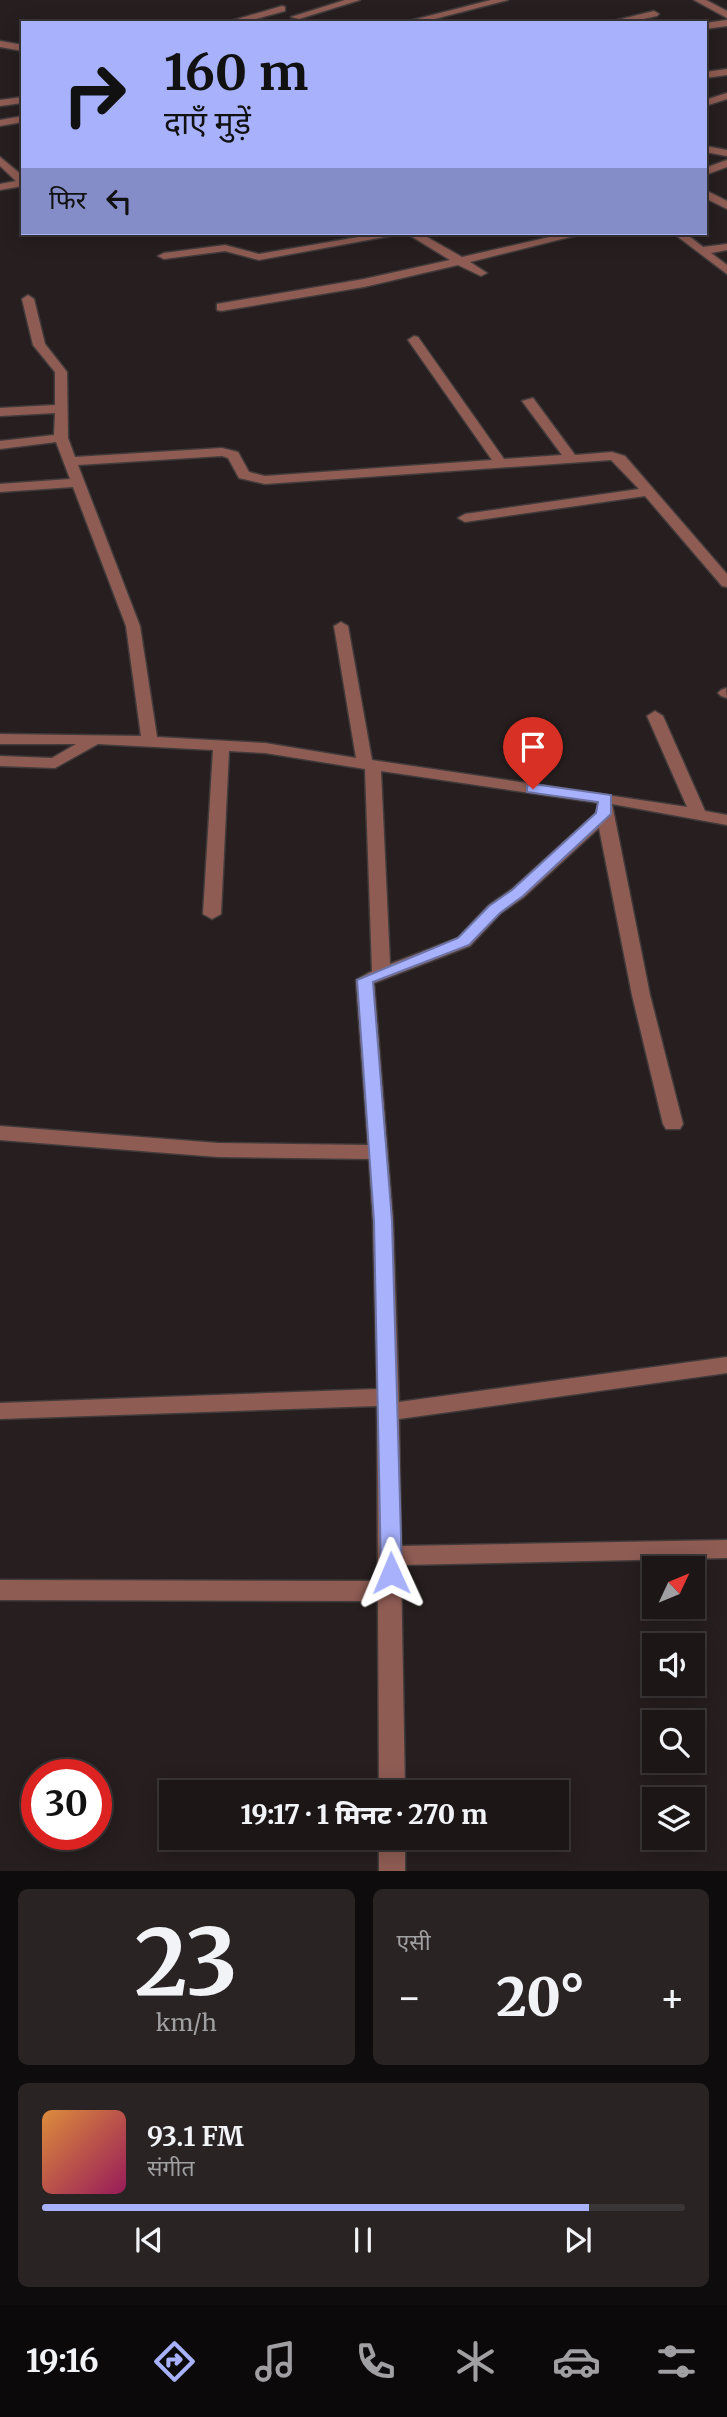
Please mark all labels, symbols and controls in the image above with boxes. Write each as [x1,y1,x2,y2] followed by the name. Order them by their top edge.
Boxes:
[164,42,308,103] text: 160 m
[49,49,140,140] icon: right
[164,103,251,143] text: दाएँ मुड़ें
[100,182,138,220] icon: left
[49,183,86,216] text: फिर
[503,717,563,789] pin
[514,728,552,766] icon: arrive
[354,1536,428,1610] position arrow
[642,1556,705,1619] north arrow
[642,1556,705,1850] map controls
[642,1633,705,1696] button: sound
[642,1710,705,1773] button: search
[21,1759,112,1850] speed limit sign: 30
[642,1787,705,1850] button: layers
[241,1798,487,1831] text: 19:17 · 1 मिनट · 270 m
[135,1905,238,2020] text: 23
[397,1927,431,1956] text: एसी
[496,1965,585,2030] text: 20°
[397,1974,422,2021] text: −
[660,1974,685,2021] text: +
[156,2008,217,2037] text: km/h
[147,2120,244,2153] text: 93.1 FM
[147,2153,195,2182] text: संगीत
[130,2221,168,2259] icon: previous
[344,2221,382,2259] icon: pause
[559,2221,597,2259] icon: next
[150,2337,199,2386] icon: directions
[251,2337,300,2386] icon: music
[351,2337,400,2386] icon: phone
[451,2337,500,2386] icon: climate
[552,2337,601,2386] icon: car
[652,2337,701,2386] icon: filters
[26,2341,99,2381] text: 19:16

